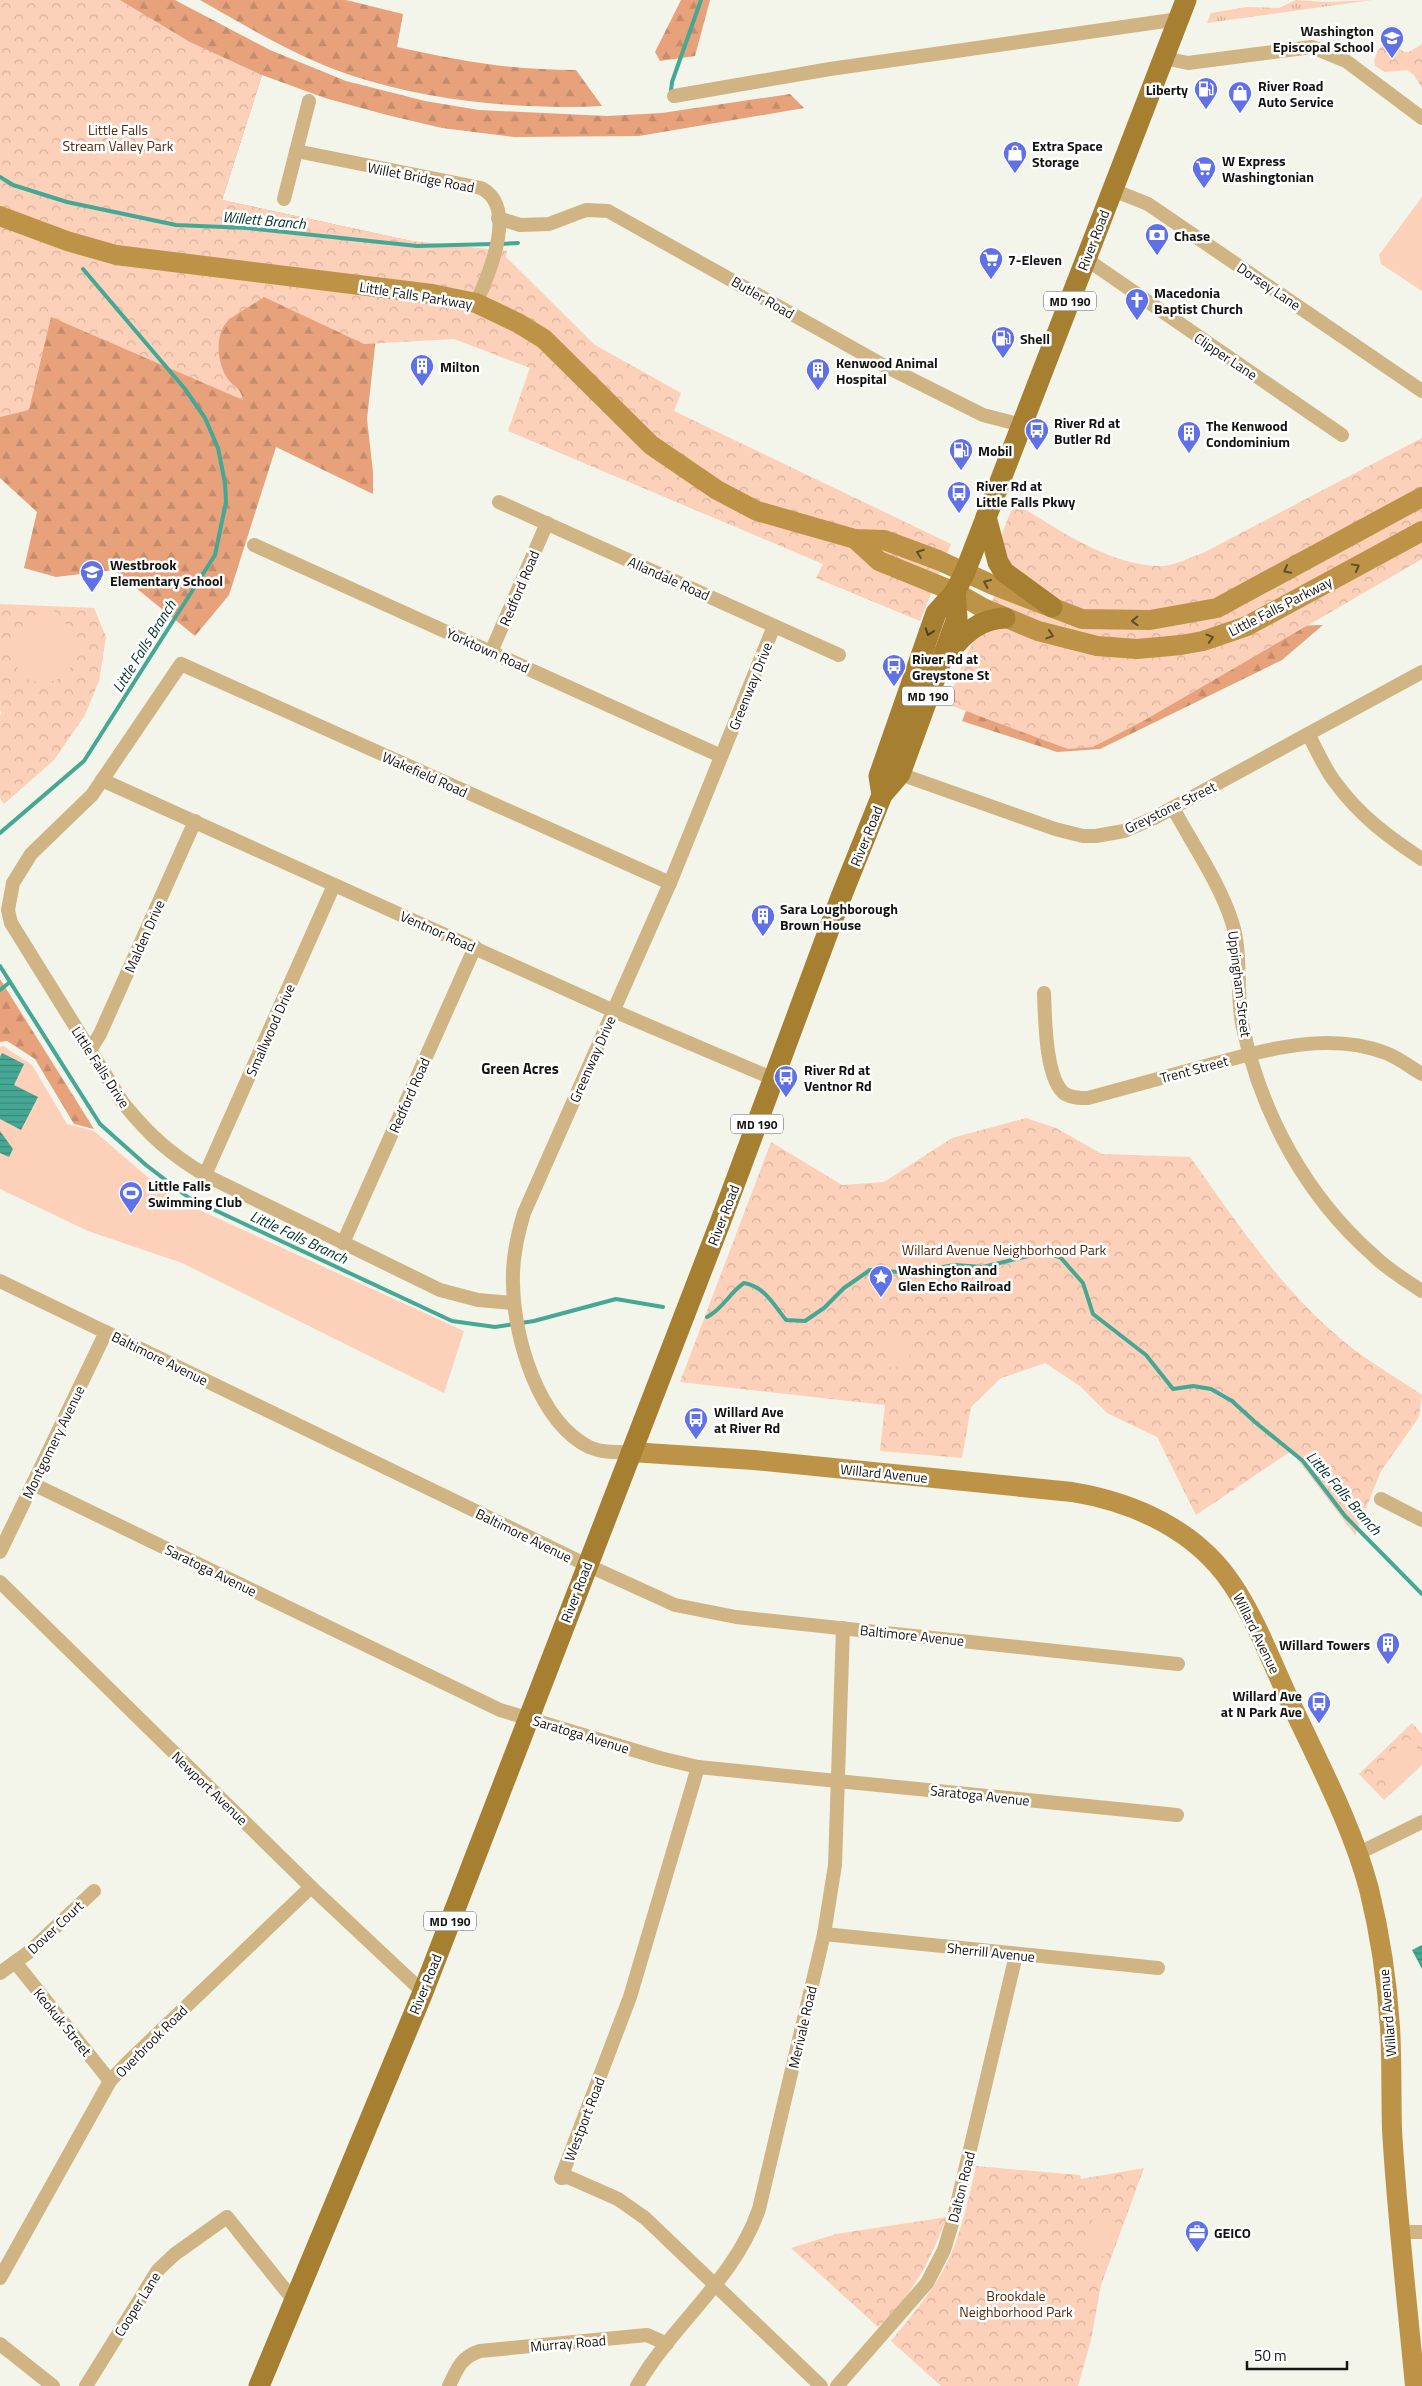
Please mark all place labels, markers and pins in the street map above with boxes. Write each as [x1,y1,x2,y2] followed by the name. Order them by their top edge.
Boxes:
[1273,20,1374,57] place label: Washington Episcopal School
[1379,25,1405,59] school or university icon: Washington Episcopal School
[1258,75,1334,112] place label: River Road Auto Service
[1193,76,1219,110] fuel station icon: Liberty
[1146,79,1188,100] place label: Liberty
[1227,80,1253,114] shop icon: River Road Auto Service
[1032,135,1103,172] place label: Extra Space Storage
[1002,140,1028,174] shop icon: Extra Space Storage
[1222,150,1314,187] place label: W Express Washingtonian
[1191,155,1217,189] supermarket icon: W Express Washingtonian
[1144,222,1170,256] bank icon: Chase
[1174,225,1210,246] place label: Chase
[978,246,1004,280] supermarket icon: 7-Eleven
[1008,249,1062,270] place label: 7-Eleven
[1154,282,1243,319] place label: Macedonia Baptist Church
[1124,287,1150,321] church icon: Macedonia Baptist Church
[990,325,1016,359] fuel station icon: Shell
[1020,328,1050,349] place label: Shell
[836,352,938,389] place label: Kenwood Animal Hospital
[409,353,435,387] building icon: Milton
[440,356,480,377] place label: Milton
[805,357,831,391] building icon: Kenwood Animal Hospital
[1054,412,1120,449] place label: River Rd at Butler Rd
[1206,415,1290,452] place label: The Kenwood Condominium
[1024,417,1050,451] bus stop icon: River Rd at Butler Rd
[1176,420,1202,454] building icon: The Kenwood Condominium
[948,437,974,471] fuel station icon: Mobil
[978,440,1012,461] place label: Mobil
[976,475,1075,512] place label: River Rd at Little Falls Pkwy
[946,480,972,514] bus stop icon: River Rd at Little Falls Pkwy
[110,554,223,591] place label: Westbrook Elementary School
[79,559,105,593] school or university icon: Westbrook Elementary School
[912,648,989,685] place label: River Rd at Greystone St
[881,653,907,687] bus stop icon: River Rd at Greystone St
[780,898,898,935] place label: Sara Loughborough Brown House
[750,903,776,937] building icon: Sara Loughborough Brown House
[804,1059,872,1096] place label: River Rd at Ventnor Rd
[773,1064,799,1098] bus stop icon: River Rd at Ventnor Rd
[148,1175,242,1212] place label: Little Falls Swimming Club
[118,1180,144,1214] sports icon: Little Falls Swimming Club
[898,1259,1011,1296] place label: Washington and Glen Echo Railroad
[868,1264,894,1298] place icon: Washington and Glen Echo Railroad
[714,1401,784,1438] place label: Willard Ave at River Rd
[683,1406,709,1440] bus stop icon: Willard Ave at River Rd
[1375,1631,1401,1665] building icon: Willard Towers
[1279,1634,1370,1655] place label: Willard Towers
[1221,1685,1302,1722] place label: Willard Ave at N Park Ave
[1306,1690,1332,1724] bus stop icon: Willard Ave at N Park Ave
[1184,2219,1210,2253] office icon: GEICO
[1214,2222,1251,2243] place label: GEICO

